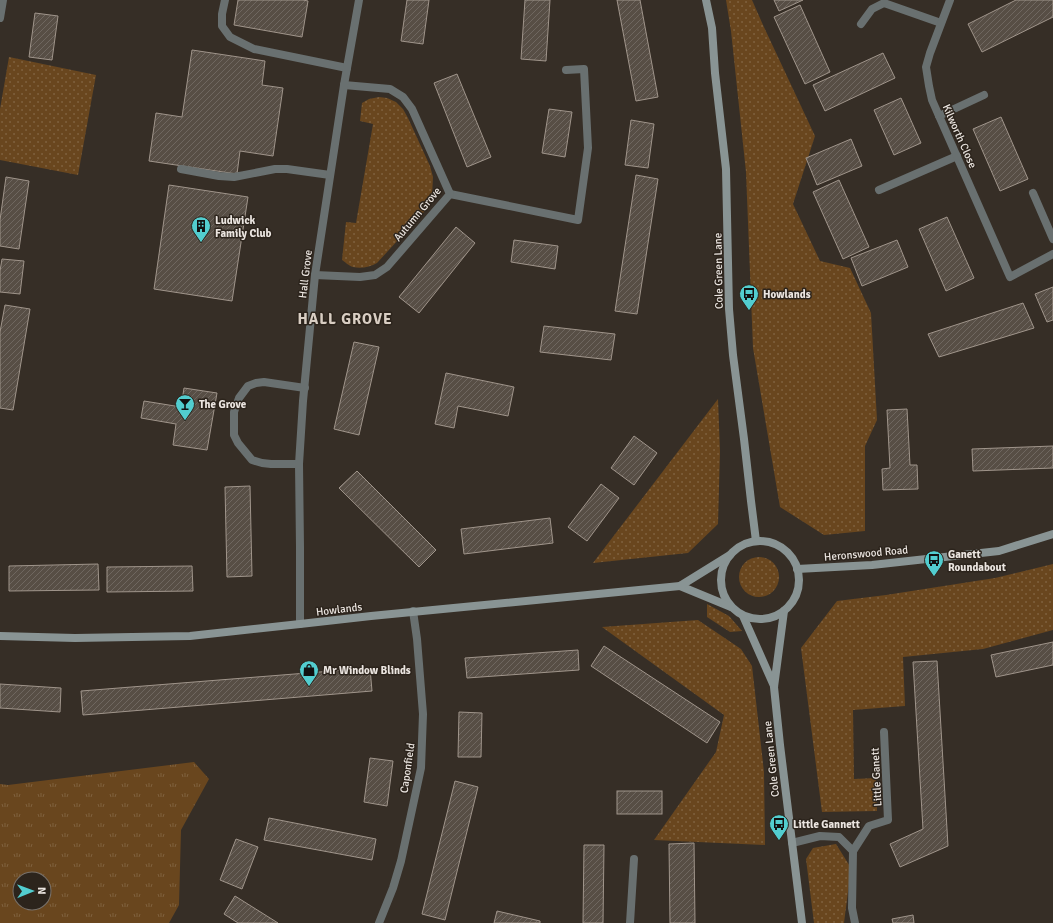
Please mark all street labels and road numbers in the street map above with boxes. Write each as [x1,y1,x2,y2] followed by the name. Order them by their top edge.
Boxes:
[940,102,979,170] street label: Kilworth Close
[391,185,444,244] street label: Autumn Grove
[711,233,726,309] street label: Cole Green Lane
[296,249,315,299] street label: Hall Grove
[823,543,909,564] street label: Heronswood Road
[315,600,363,619] street label: Howlands
[761,720,782,798] street label: Cole Green Lane
[398,742,417,794] street label: Caponfield
[868,747,885,807] street label: Little Ganett

